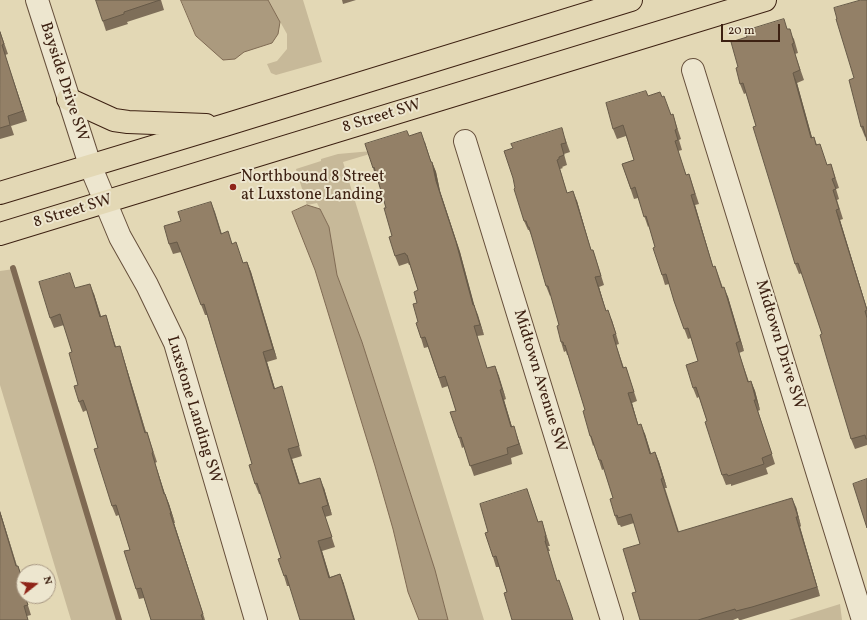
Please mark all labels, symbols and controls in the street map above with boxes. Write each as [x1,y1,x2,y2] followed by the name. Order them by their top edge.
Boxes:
[723,16,782,42] scale bar
[35,20,91,144] street label: Bayside Drive SW
[728,23,755,39] text: 20 m
[340,96,424,138] street label: 8 Street SW
[241,168,385,206] place label: Northbound 8 Street at Luxstone Landing
[228,182,238,192] marker: Northbound 8 Street at Luxstone Landing
[31,191,115,233] street label: 8 Street SW
[750,278,808,412] street label: Midtown Drive SW
[508,308,570,454] street label: Midtown Avenue SW
[161,334,225,486] street label: Luxstone Landing SW
[16,564,56,604] north arrow
[39,575,55,587] text: N

